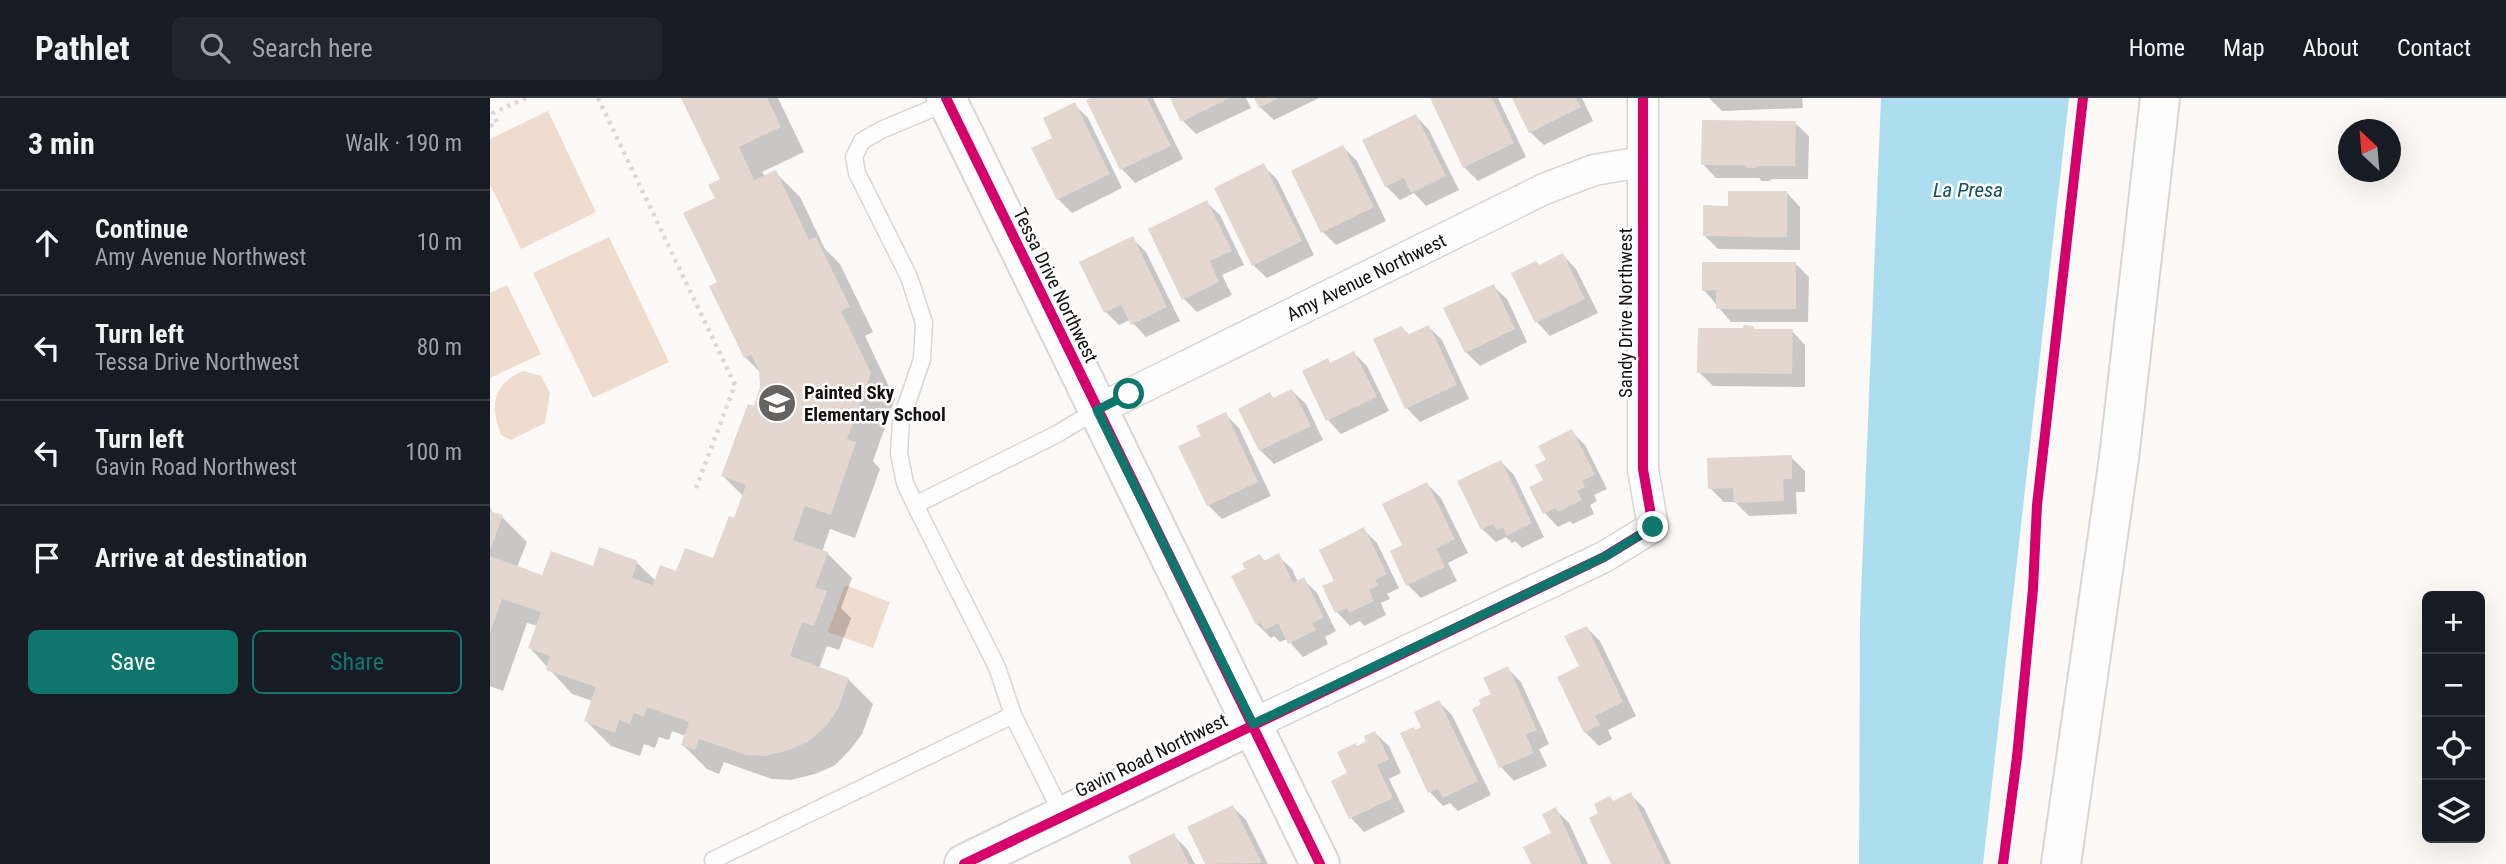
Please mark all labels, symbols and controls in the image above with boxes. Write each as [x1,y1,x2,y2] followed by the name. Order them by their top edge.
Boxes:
[172,17,662,80] search box
[35,29,130,68] text: Pathlet
[196,29,234,67] icon: search
[252,33,373,63] text: Search here
[2129,34,2185,62] text: Home
[2223,34,2265,62] text: Map
[2303,34,2359,62] text: About
[2397,34,2471,62] text: Contact
[2338,119,2401,182] north arrow
[28,126,95,161] text: 3 min
[345,130,462,157] text: Walk · 190 m
[1933,178,2003,202] water label: La Presa
[1008,204,1103,366] street label: Tessa Drive Northwest
[95,214,188,244] text: Continue
[28,224,66,262] icon: ahead
[1614,228,1637,398] street label: Sandy Drive Northwest
[417,229,462,256] text: 10 m
[1283,229,1450,326] street label: Amy Avenue Northwest
[95,244,306,271] text: Amy Avenue Northwest
[95,319,184,349] text: Turn left
[28,329,66,367] icon: left
[417,334,462,361] text: 80 m
[95,349,299,376] text: Tessa Drive Northwest
[1113,378,1144,409] route start
[804,381,946,426] place label: Painted Sky Elementary School
[756,382,798,424] school or university icon: Painted Sky Elementary School
[95,424,184,454] text: Turn left
[28,434,66,472] icon: left
[405,439,462,466] text: 100 m
[95,454,297,481] text: Gavin Road Northwest
[1637,511,1668,542] route end
[28,539,66,577] icon: arrive
[95,543,307,573] text: Arrive at destination
[2422,591,2485,843] map controls
[2422,591,2485,654] button: +
[28,630,238,694] button: Save
[252,630,462,694] button: Share
[2422,654,2485,717] button: −
[1071,709,1231,802] street label: Gavin Road Northwest
[2422,717,2485,780] button: locate
[2422,780,2485,843] button: layers

